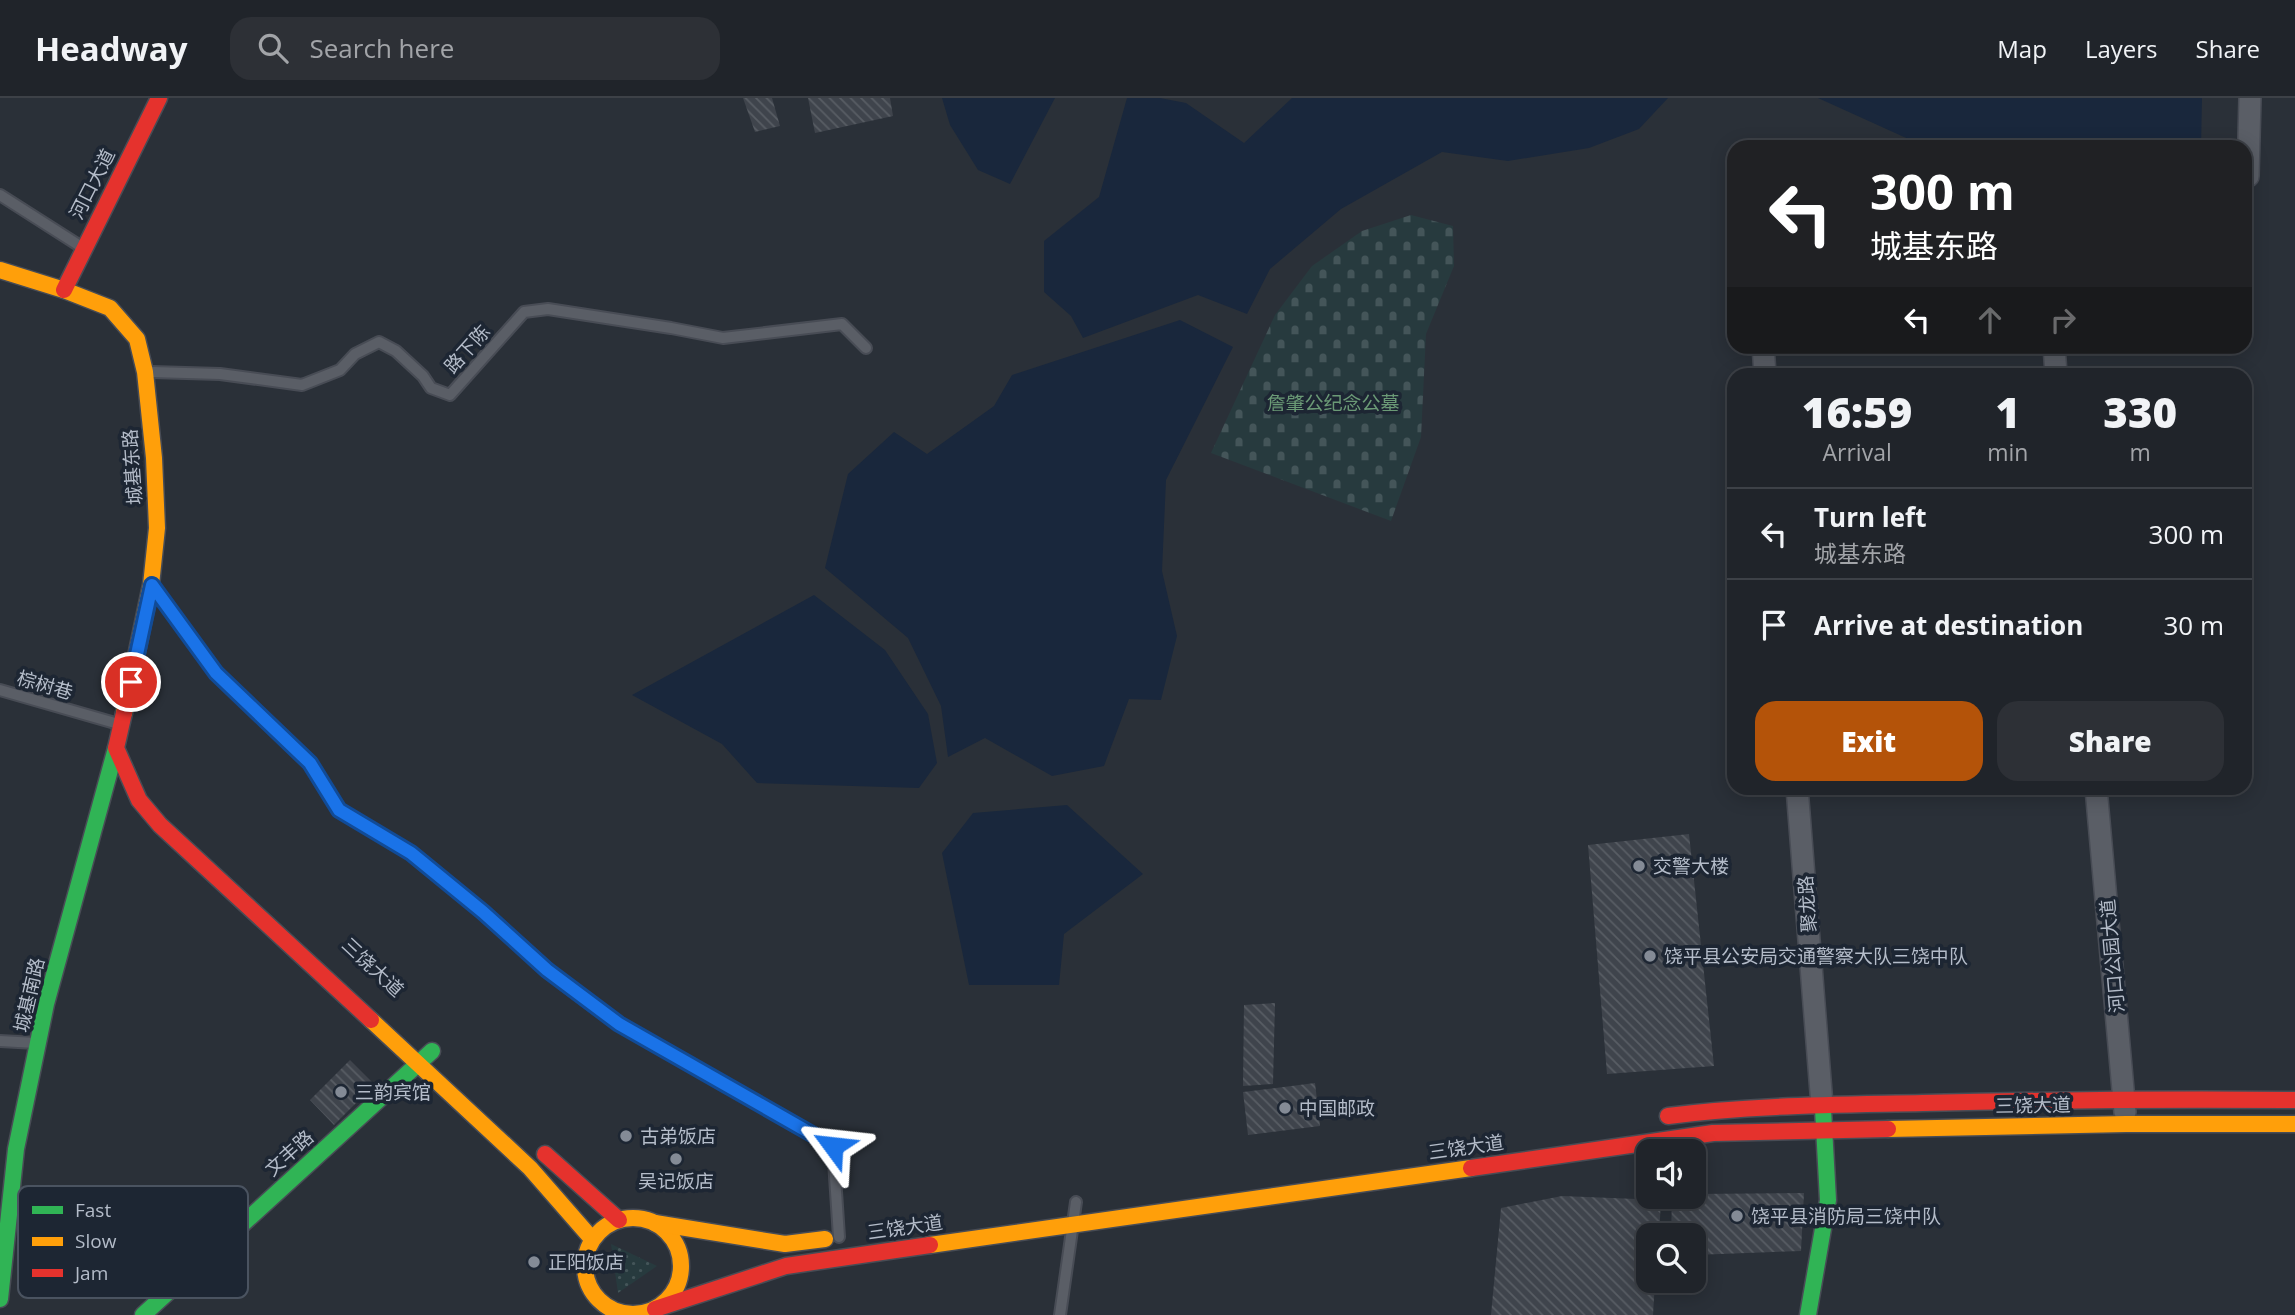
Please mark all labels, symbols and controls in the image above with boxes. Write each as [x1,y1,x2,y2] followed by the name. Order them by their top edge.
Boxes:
[230,17,720,80] search box
[35,26,188,71] text: Headway
[254,29,292,67] icon: search
[310,30,454,66] text: Search here
[1997,32,2047,65] text: Map
[2085,32,2158,65] text: Layers
[2196,32,2260,65] text: Share
[63,144,121,224] street label: 河口大道
[1870,158,2015,224] text: 300 m
[1755,168,1846,259] icon: left
[1870,224,1998,267] text: 城基东路
[1898,301,1936,339] icon: left
[1971,301,2009,339] icon: ahead
[2044,301,2082,339] icon: right
[438,319,496,379] street label: 路下陈
[1802,383,1912,440] text: 16:59
[1996,383,2020,440] text: 1
[2103,383,2177,440] text: 330
[1266,390,1400,416] park label: 詹肇公纪念公墓
[116,428,148,506] street label: 城基东路
[1823,436,1892,468] text: Arrival
[1987,436,2028,468] text: min
[2130,436,2151,468] text: m
[1814,499,1926,535] text: Turn left
[1755,515,1793,553] icon: left
[2149,516,2224,552] text: 300 m
[1814,537,1906,569] text: 城基东路
[1755,606,1793,644] icon: arrive
[1814,607,2083,643] text: Arrive at destination
[2163,607,2224,643] text: 30 m
[101,652,161,712] pin
[112,663,150,701] icon: arrive
[14,665,76,705] street label: 棕树巷
[1755,701,1983,781] button: Exit
[1997,701,2224,781] button: Share
[1653,853,1729,879] place label: 交警大楼
[1631,858,1647,874] marker: 交警大楼
[1792,875,1822,933] street label: 聚龙路
[2094,898,2130,1014] street label: 河口公园大道
[336,932,410,1002] street label: 三饶大道
[1664,943,1968,969] place label: 饶平县公安局交通警察大队三饶中队
[1642,948,1658,964] marker: 饶平县公安局交通警察大队三饶中队
[8,955,50,1035] street label: 城基南路
[355,1079,431,1105] place label: 三韵宾馆
[333,1084,349,1100] marker: 三韵宾馆
[1995,1091,2071,1119] street label: 三饶大道
[1299,1095,1375,1121] place label: 中国邮政
[1277,1100,1293,1116] marker: 中国邮政
[796,1109,870,1183] position arrow
[640,1123,716,1149] place label: 古弟饭店
[259,1124,319,1182] street label: 文丰路
[618,1128,634,1144] marker: 古弟饭店
[1427,1129,1505,1165] street label: 三饶大道
[1636,1139,1706,1293] map controls
[1636,1139,1706,1209] button: sound
[668,1151,684,1167] marker: 吴记饭店
[638,1168,714,1194] place label: 吴记饭店
[18,1186,248,1298] legend
[75,1197,111,1223] text: Fast
[1751,1203,1941,1229] place label: 饶平县消防局三饶中队
[1729,1208,1745,1224] marker: 饶平县消防局三饶中队
[866,1209,944,1245] street label: 三饶大道
[1636,1223,1706,1293] button: search
[75,1228,117,1254] text: Slow
[548,1249,624,1275] place label: 正阳饭店
[526,1254,542,1270] marker: 正阳饭店
[73,1260,108,1286] text: Jam

